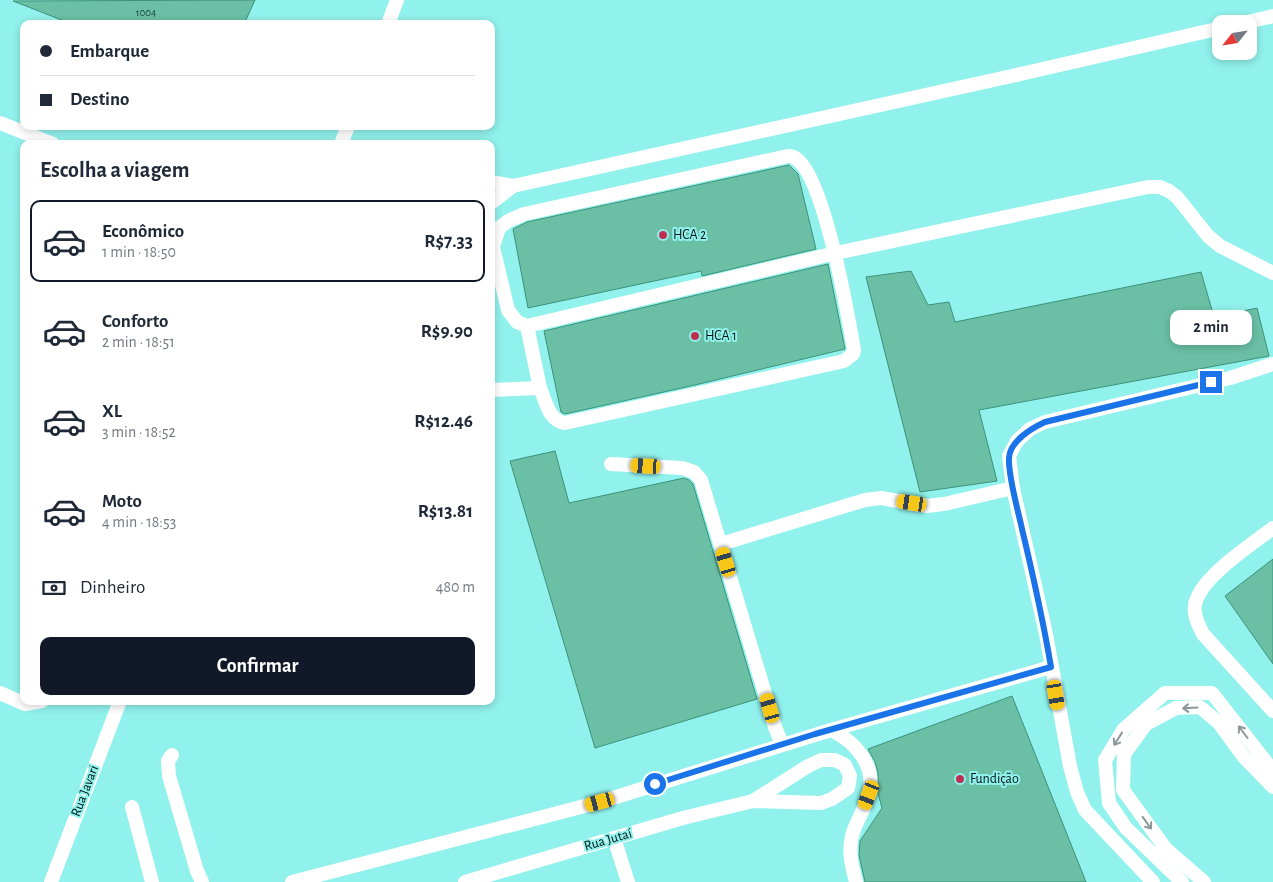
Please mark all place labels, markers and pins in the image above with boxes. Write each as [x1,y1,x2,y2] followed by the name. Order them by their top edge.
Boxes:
[673,228,706,242] place label: HCA 2
[657,229,669,241] marker: HCA 2
[705,329,737,343] place label: HCA 1
[689,330,701,342] marker: HCA 1
[970,772,1019,786] place label: Fundição
[954,773,966,785] marker: Fundição

